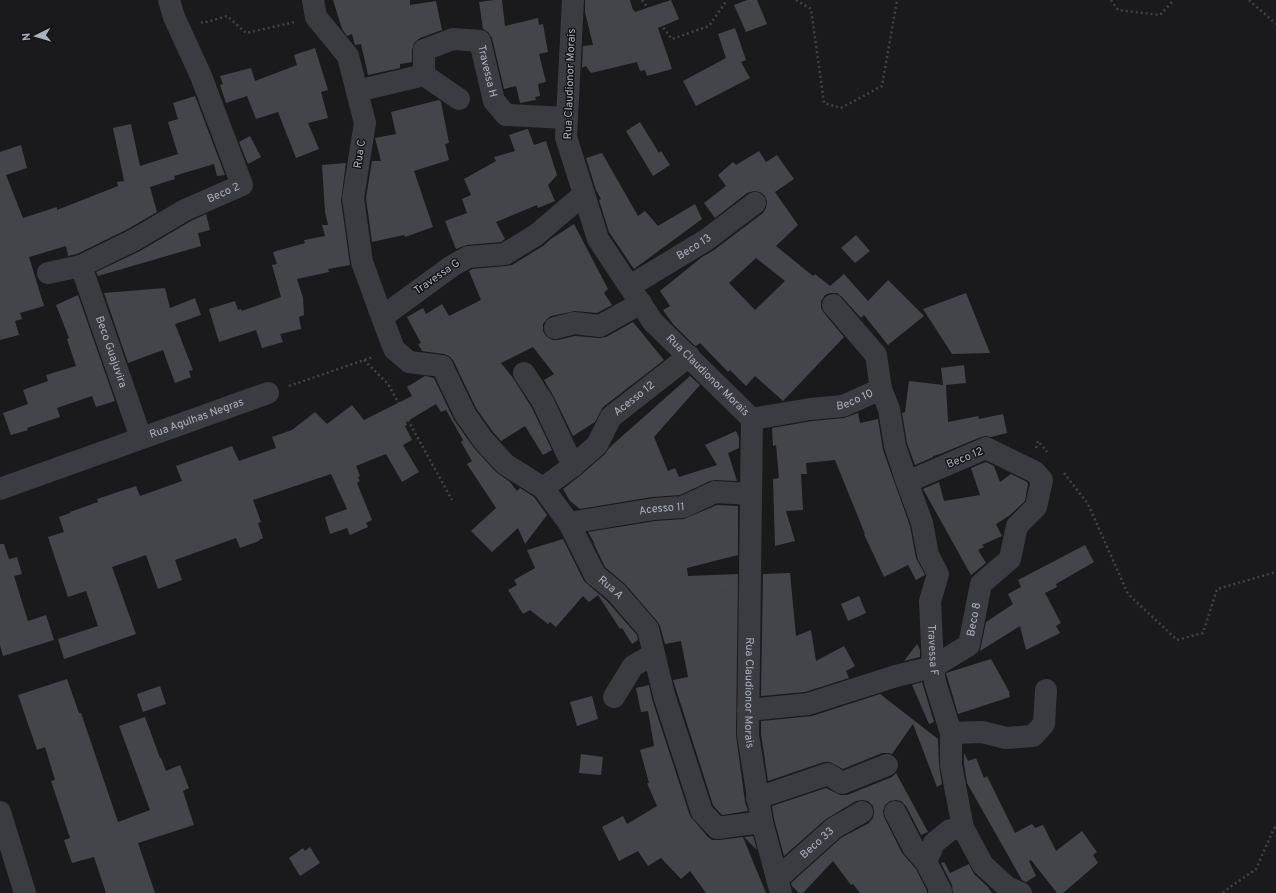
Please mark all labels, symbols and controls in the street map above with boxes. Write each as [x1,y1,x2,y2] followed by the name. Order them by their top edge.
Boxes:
[16,16,56,56] north arrow
[561,28,579,140] street label: Rua Claudionor Morais
[20,32,34,41] text: N
[474,44,500,99] street label: Travessa H
[351,139,369,169] street label: Rua C
[205,180,242,206] street label: Beco 2
[674,231,715,263] street label: Beco 13
[411,256,463,298] street label: Travessa G
[92,314,130,390] street label: Beco Guajuvira
[663,332,752,419] street label: Rua Claudionor Morais
[611,378,658,419] street label: Acesso 12
[836,386,876,414] street label: Beco 10
[148,395,246,442] street label: Rua Agulhas Negras
[944,444,986,472] street label: Beco 12
[638,500,685,518] street label: Acesso 11
[595,573,626,602] street label: Rua A
[964,601,984,638] street label: Beco 8
[924,624,941,677] street label: Travessa F
[741,637,757,749] street label: Rua Claudionor Morais
[797,824,837,862] street label: Beco 33

